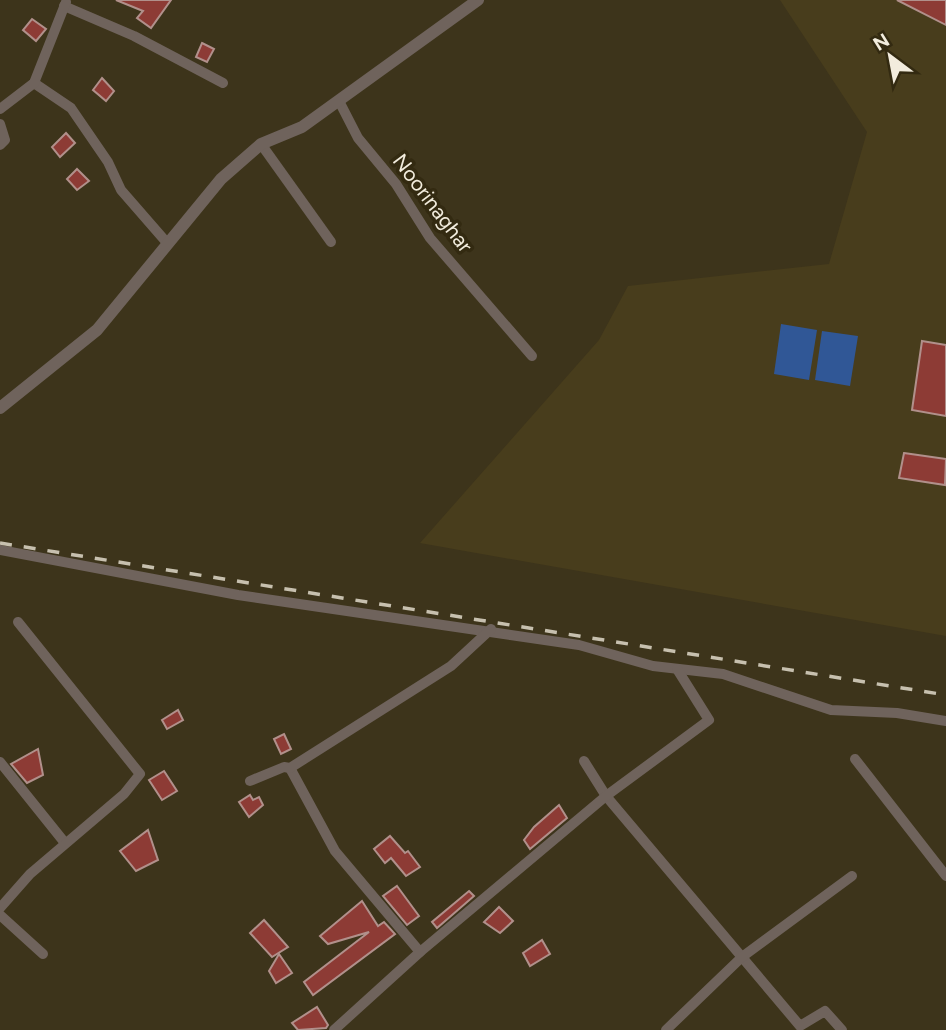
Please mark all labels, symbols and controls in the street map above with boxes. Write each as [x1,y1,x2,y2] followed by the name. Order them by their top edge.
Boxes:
[855,21,925,91] north arrow
[869,28,894,56] text: N
[388,149,478,257] street label: Noorinaghar

